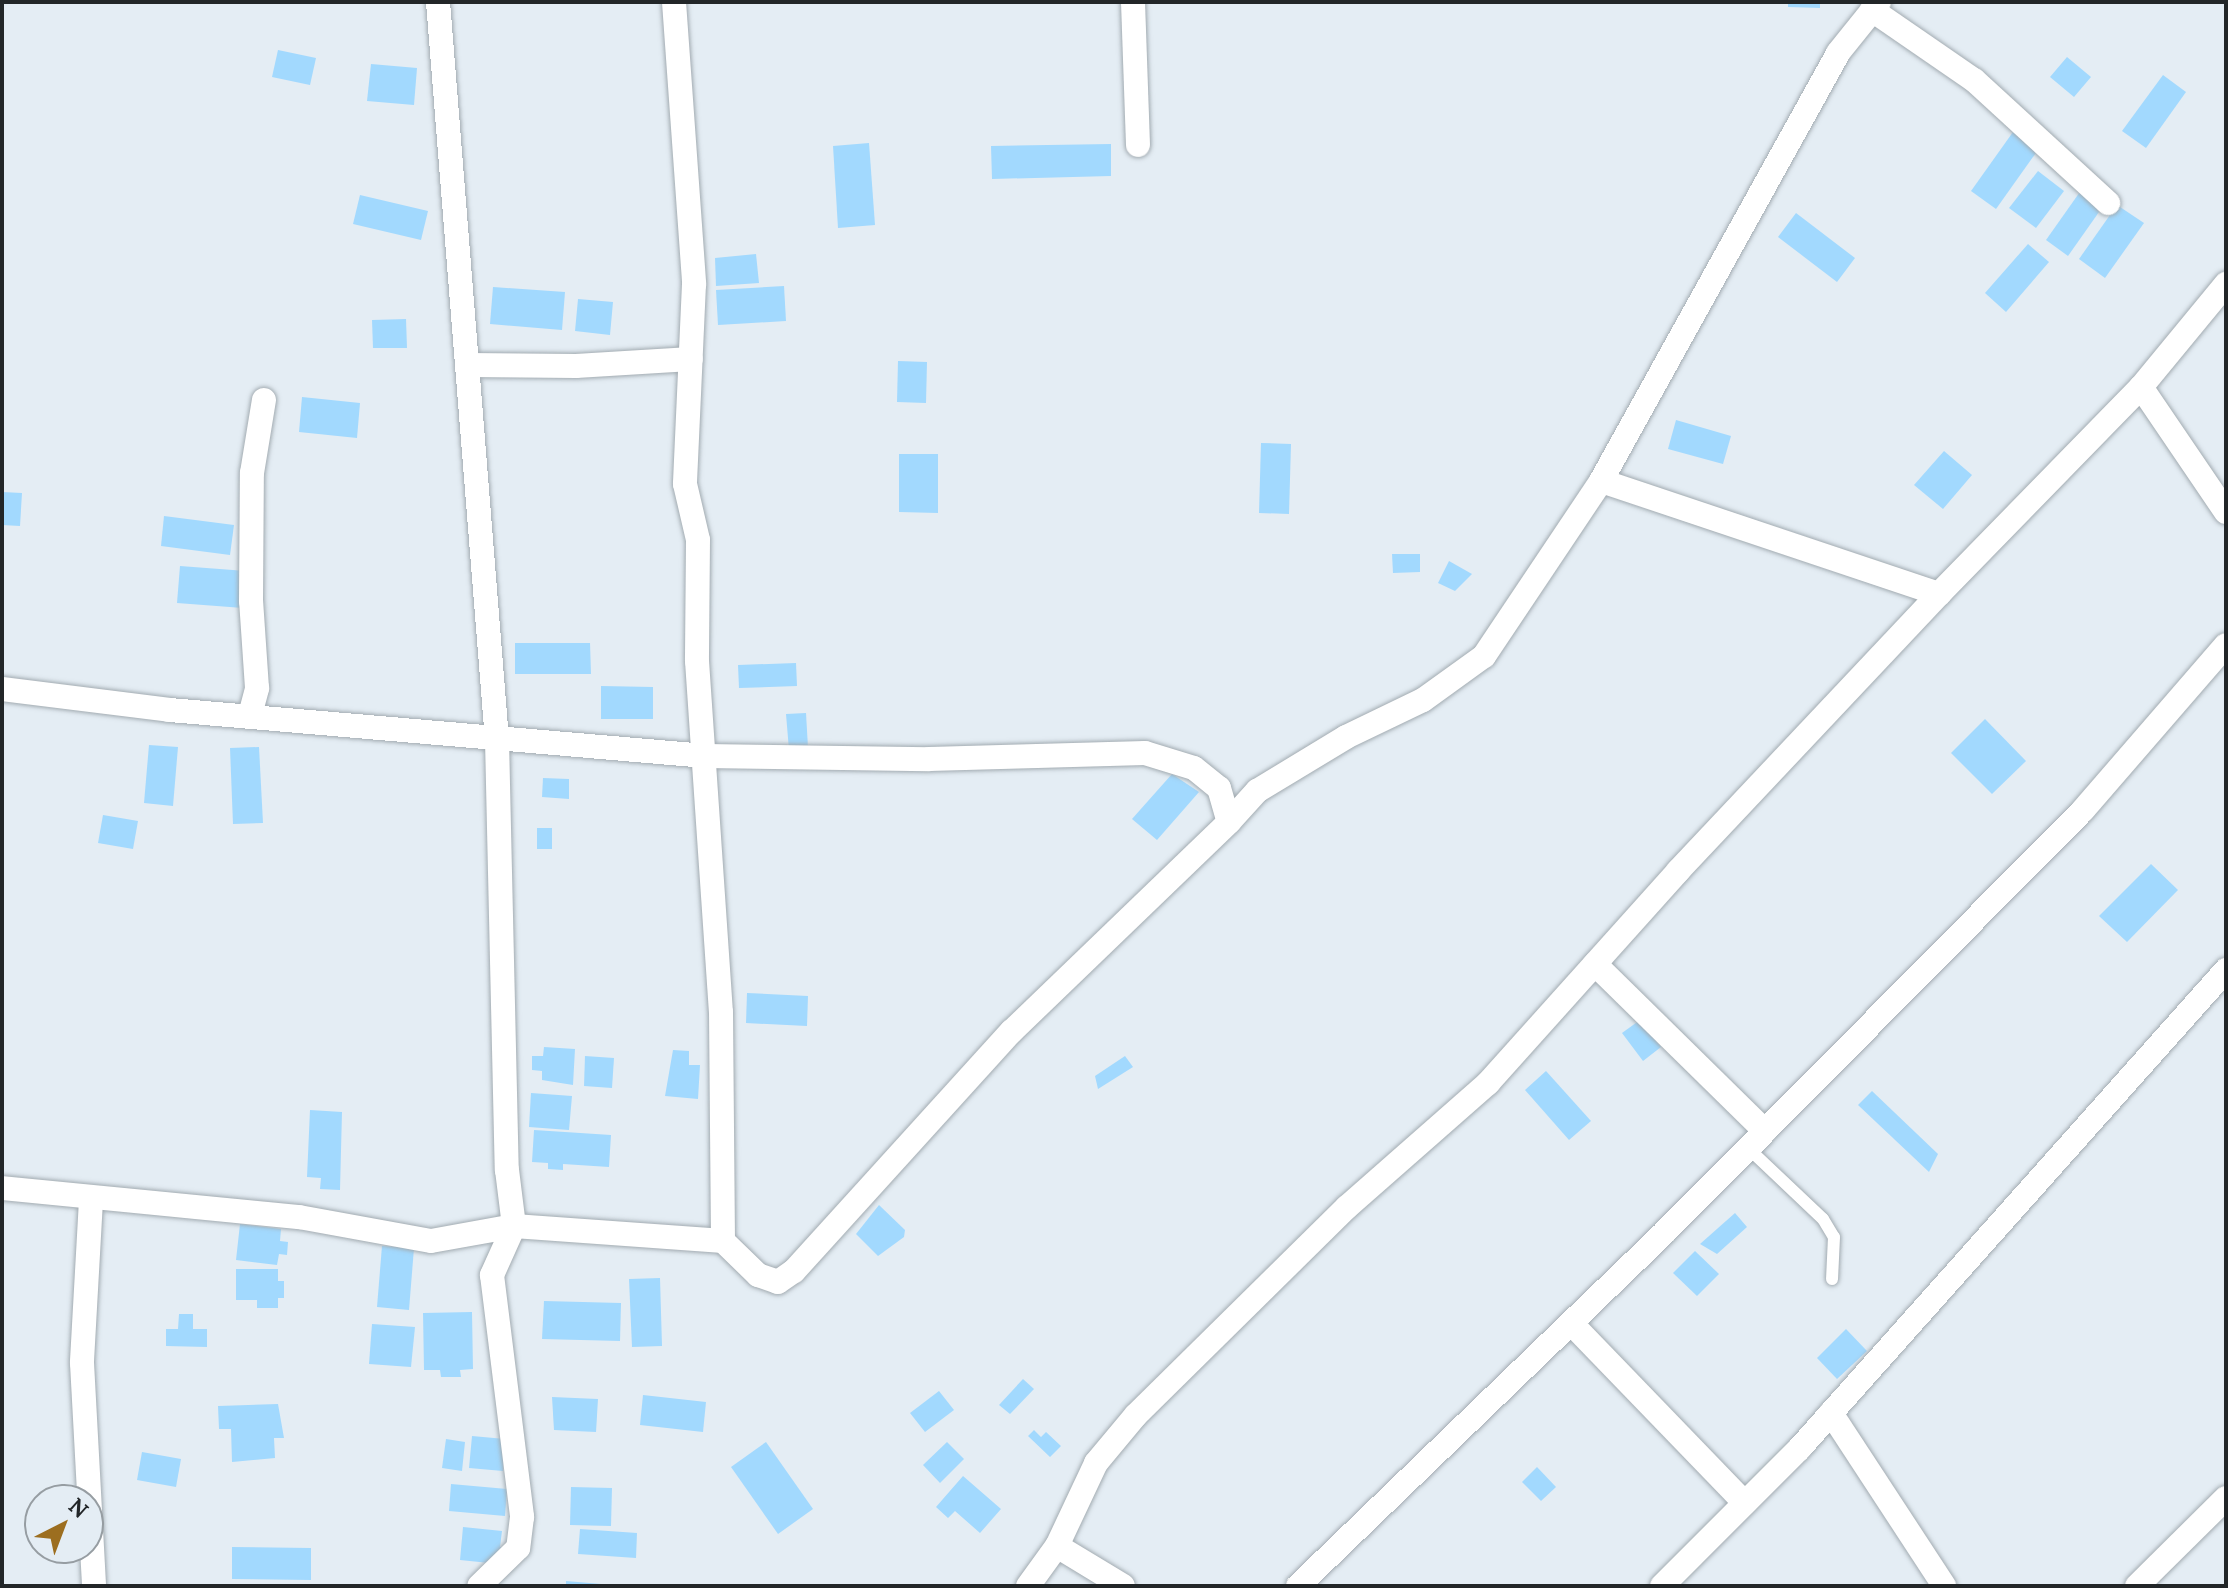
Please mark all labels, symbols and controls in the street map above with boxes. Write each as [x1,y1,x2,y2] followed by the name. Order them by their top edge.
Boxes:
[24,1484,104,1564] north arrow
[63,1492,94,1524] text: N

